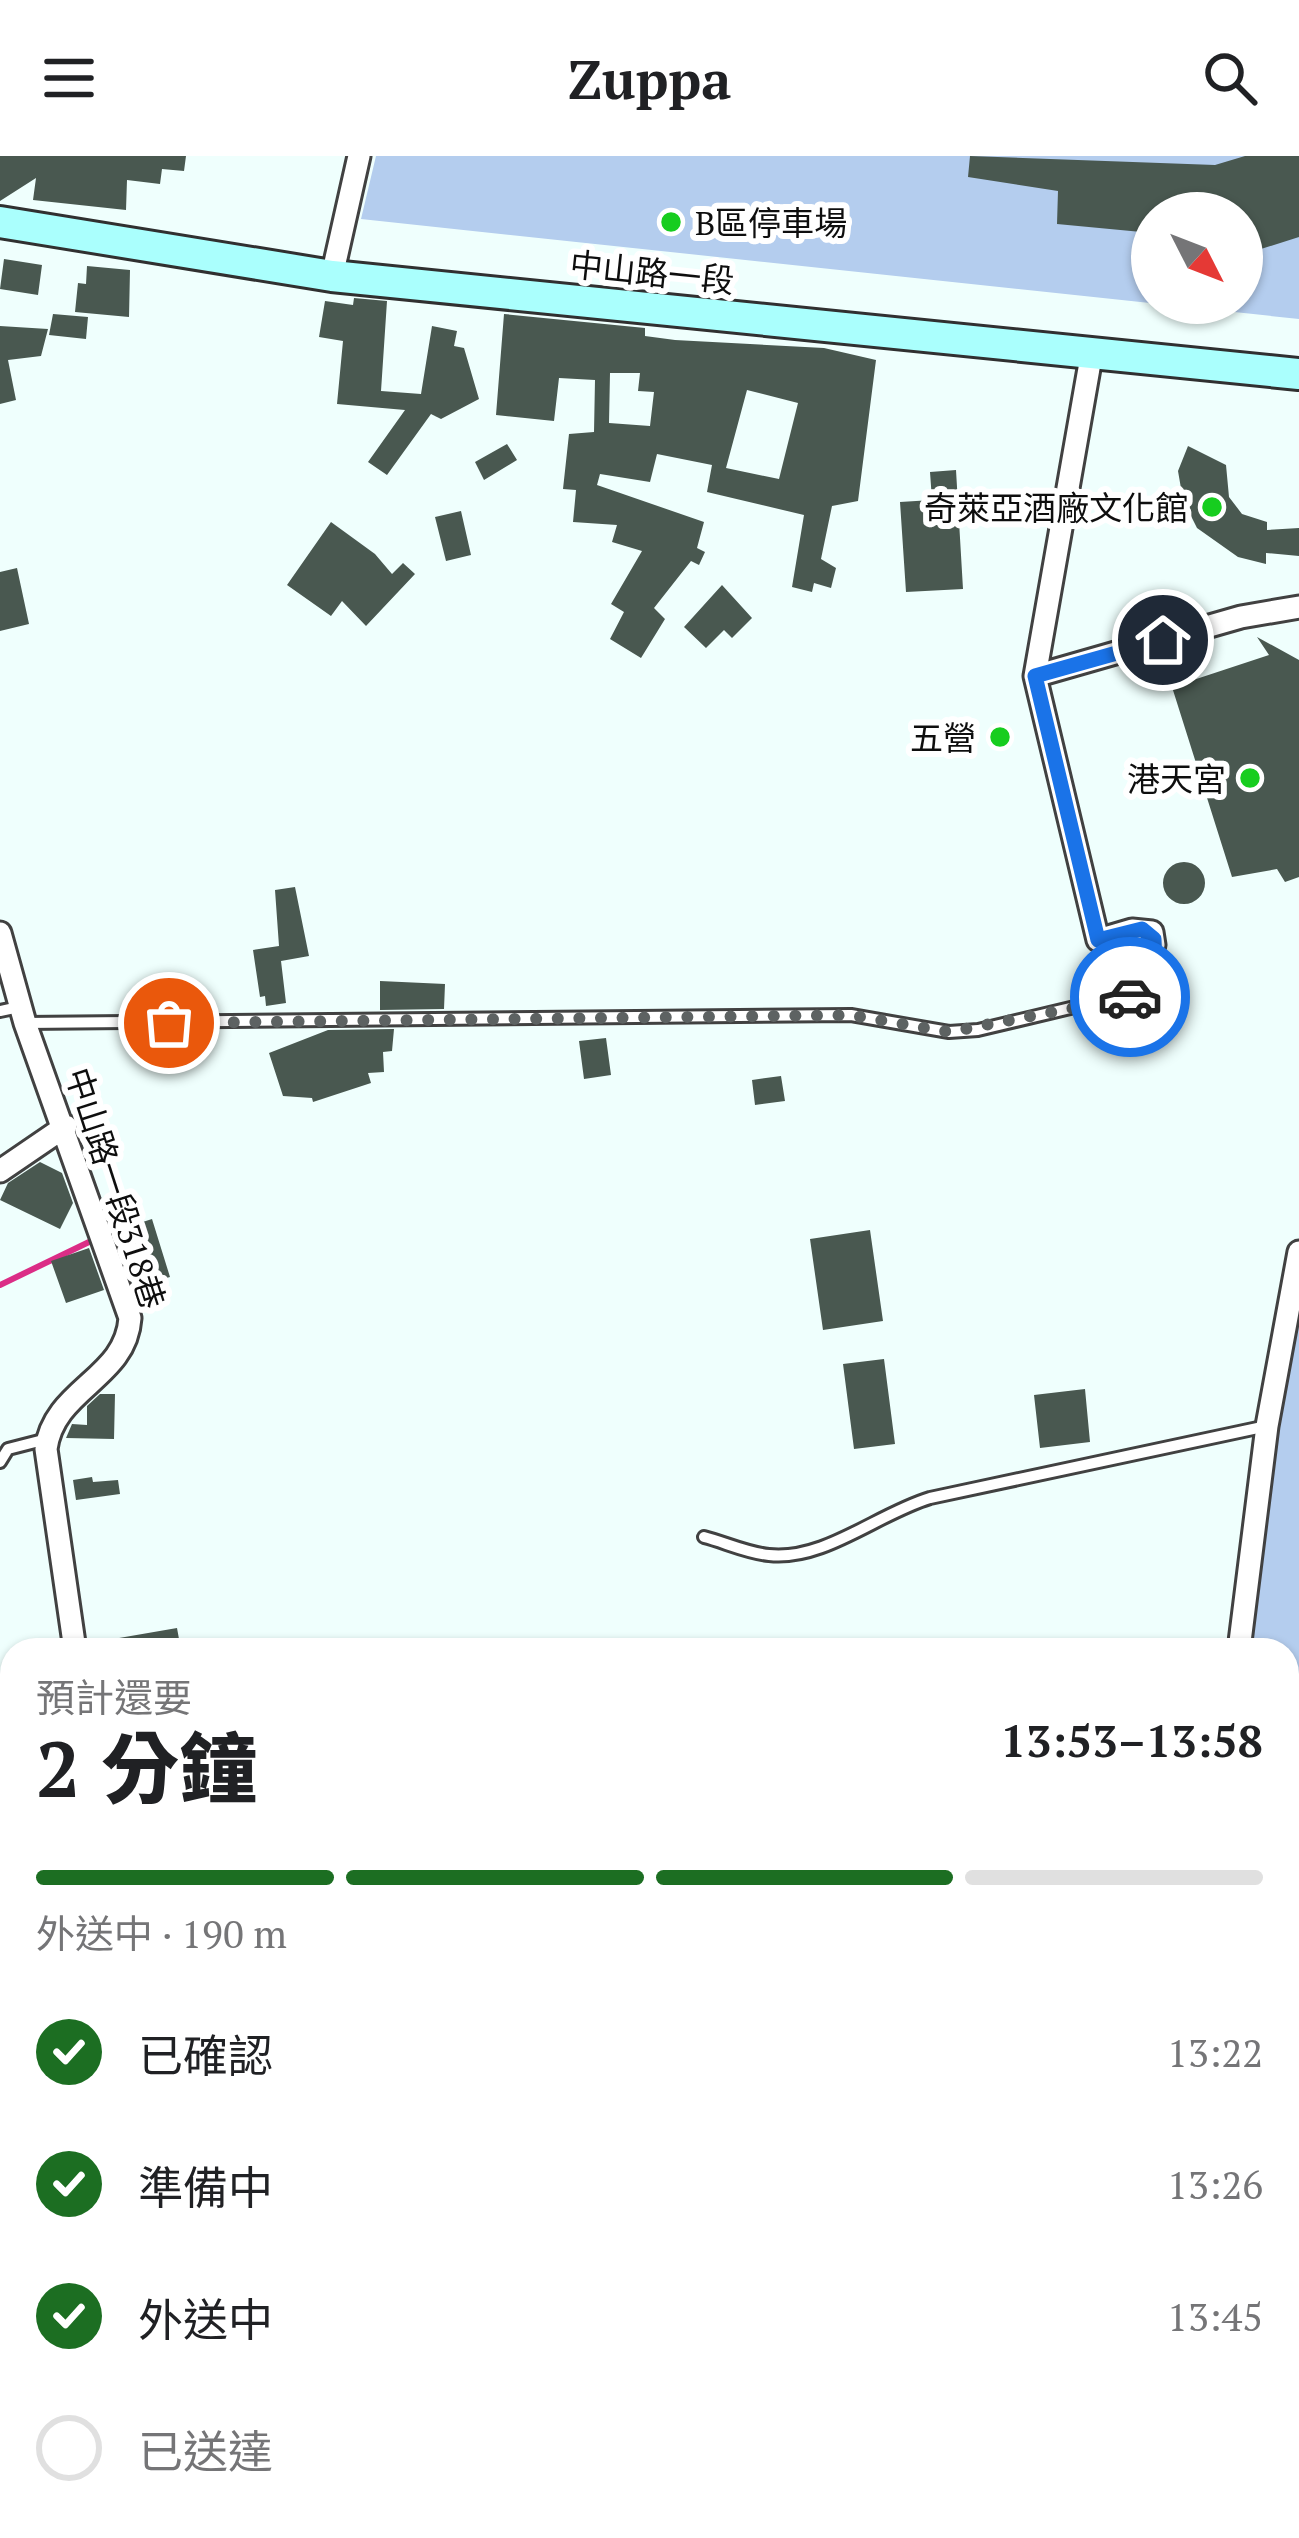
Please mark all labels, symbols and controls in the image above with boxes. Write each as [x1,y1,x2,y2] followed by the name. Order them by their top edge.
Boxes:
[568,43,731,114] text: Zuppa
[36,45,102,111] icon: menu
[1197,45,1263,111] icon: search
[1131,192,1263,324] north arrow
[1131,192,1263,324] map controls
[695,201,847,244] place label: B區停車場
[658,209,684,235] marker: B區停車場
[568,242,736,302] street label: 中山路一段
[924,486,1188,529] place label: 奇萊亞酒廠文化館
[1199,494,1225,520] marker: 奇萊亞酒廠文化館
[1112,589,1214,691] pin
[1130,607,1196,673] icon: home
[910,716,976,759] place label: 五營
[987,724,1013,750] marker: 五營
[1127,757,1226,800] place label: 港天宮
[1237,765,1263,791] marker: 港天宮
[1070,937,1190,1057] courier
[1097,964,1163,1030] icon: car
[118,972,220,1074] pin
[136,990,202,1056] icon: bag
[57,1062,175,1314] street label: 中山路一段318巷
[36,1671,192,1723] text: 預計還要
[1001,1710,1263,1770] text: 13:53–13:58
[36,1716,257,1819] text: 2 分鐘
[36,1907,287,1959] text: 外送中 · 190 m
[36,2019,102,2085] icon: check
[138,2025,273,2085] text: 已確認
[1167,2026,1263,2078] text: 13:22
[36,2151,102,2217] icon: check
[138,2157,273,2217] text: 準備中
[1167,2158,1263,2210] text: 13:26
[36,2283,102,2349] icon: check
[138,2289,273,2349] text: 外送中
[1167,2290,1263,2342] text: 13:45
[138,2421,273,2481] text: 已送達

